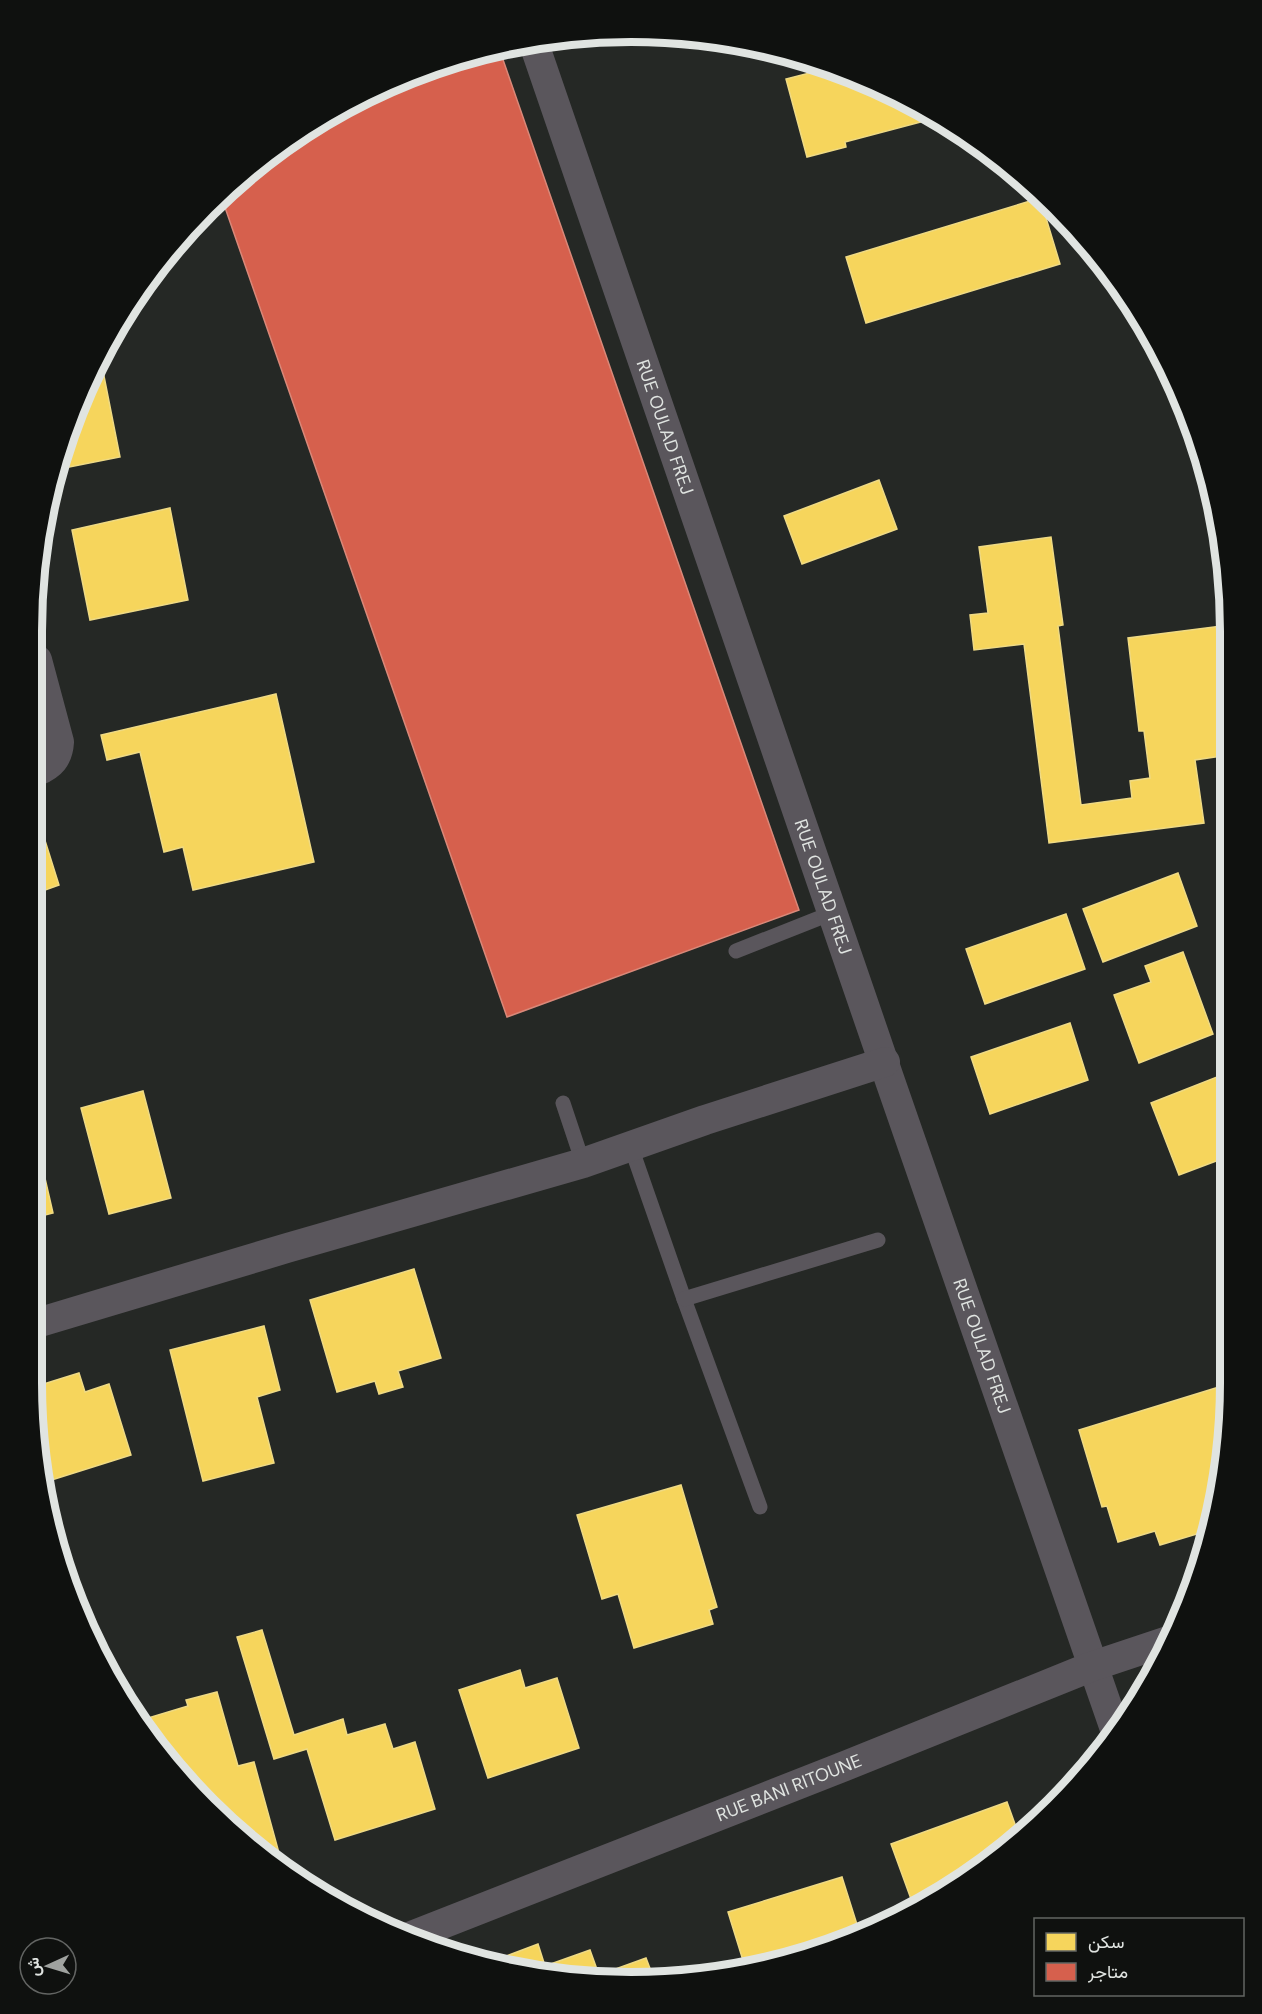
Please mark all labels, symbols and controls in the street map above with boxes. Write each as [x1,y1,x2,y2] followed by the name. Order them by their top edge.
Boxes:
[631,356,699,498] street label: RUE OULAD FREJ
[789,816,857,957] street label: RUE OULAD FREJ
[947,1275,1016,1417] street label: RUE OULAD FREJ
[713,1749,865,1827] street label: RUE BANI RITOUNE
[1034,1918,1244,1996] legend
[1088,1930,1124,1954] text: سكن
[18,1936,78,1996] north arrow
[22,1957,45,1977] text: ش
[1087,1960,1128,1984] text: متاجر

